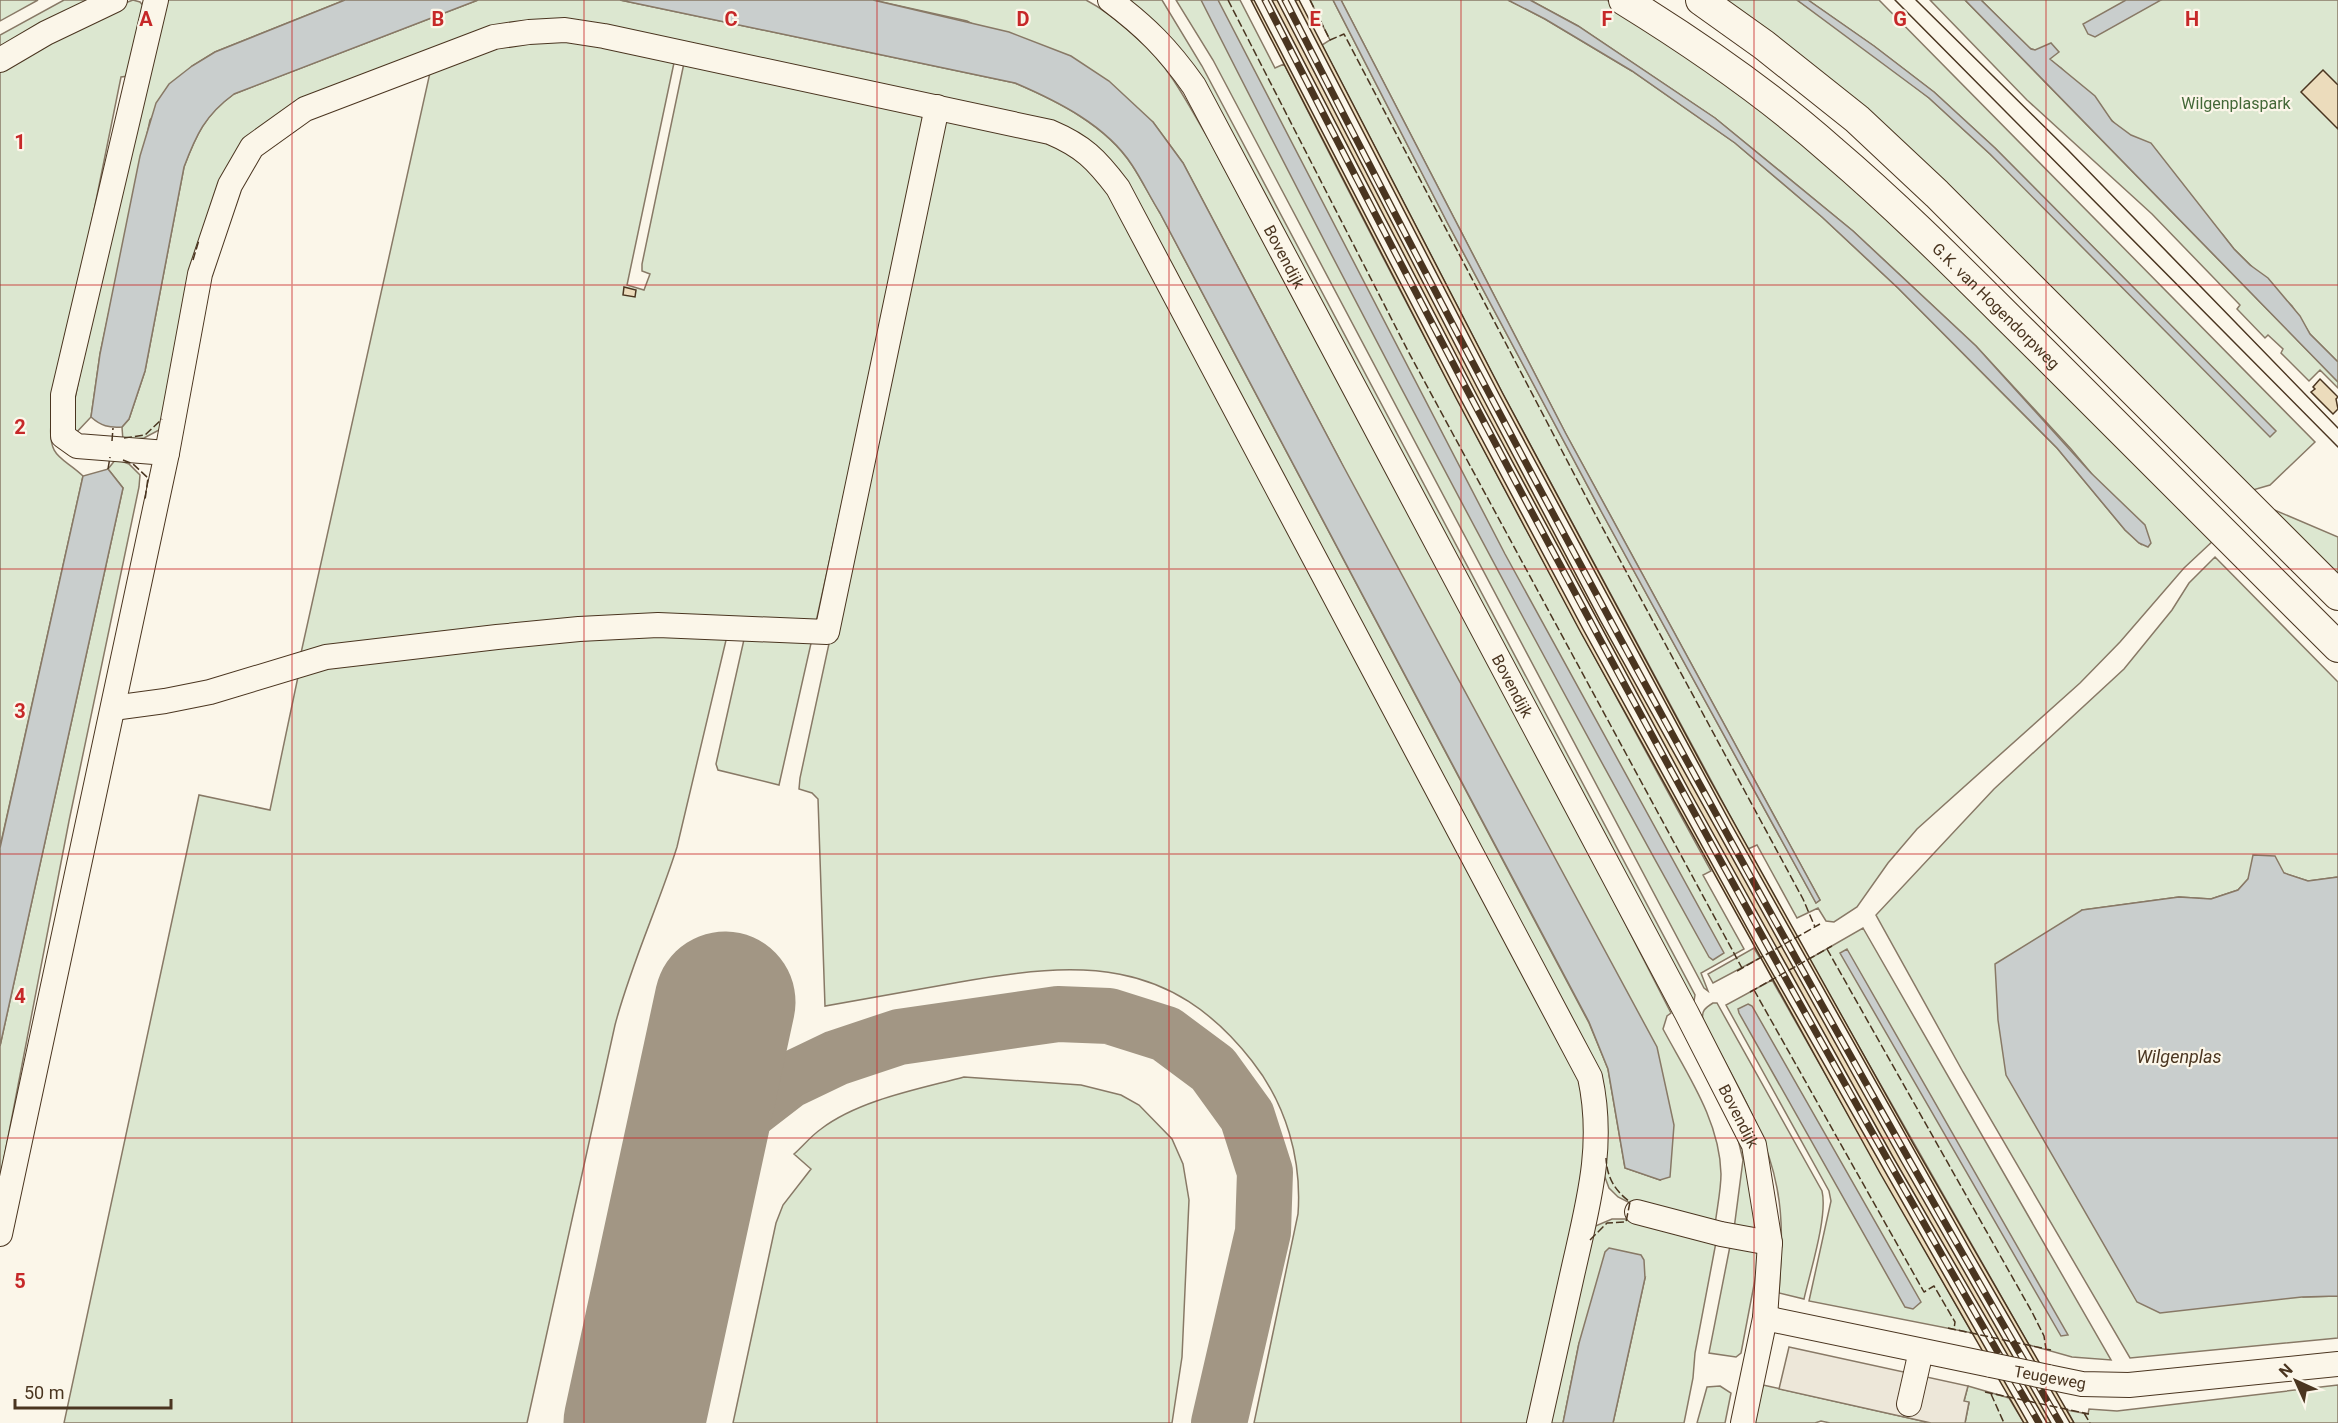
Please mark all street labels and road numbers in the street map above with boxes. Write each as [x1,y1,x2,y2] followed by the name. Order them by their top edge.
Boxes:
[1260,222,1309,292] street label: Bovendijk
[1928,239,2063,373] street label: G.K. van Hogendorpweg
[1488,651,1537,722] street label: Bovendijk
[1715,1081,1763,1152] street label: Bovendijk
[2012,1362,2088,1393] street label: Teugeweg

